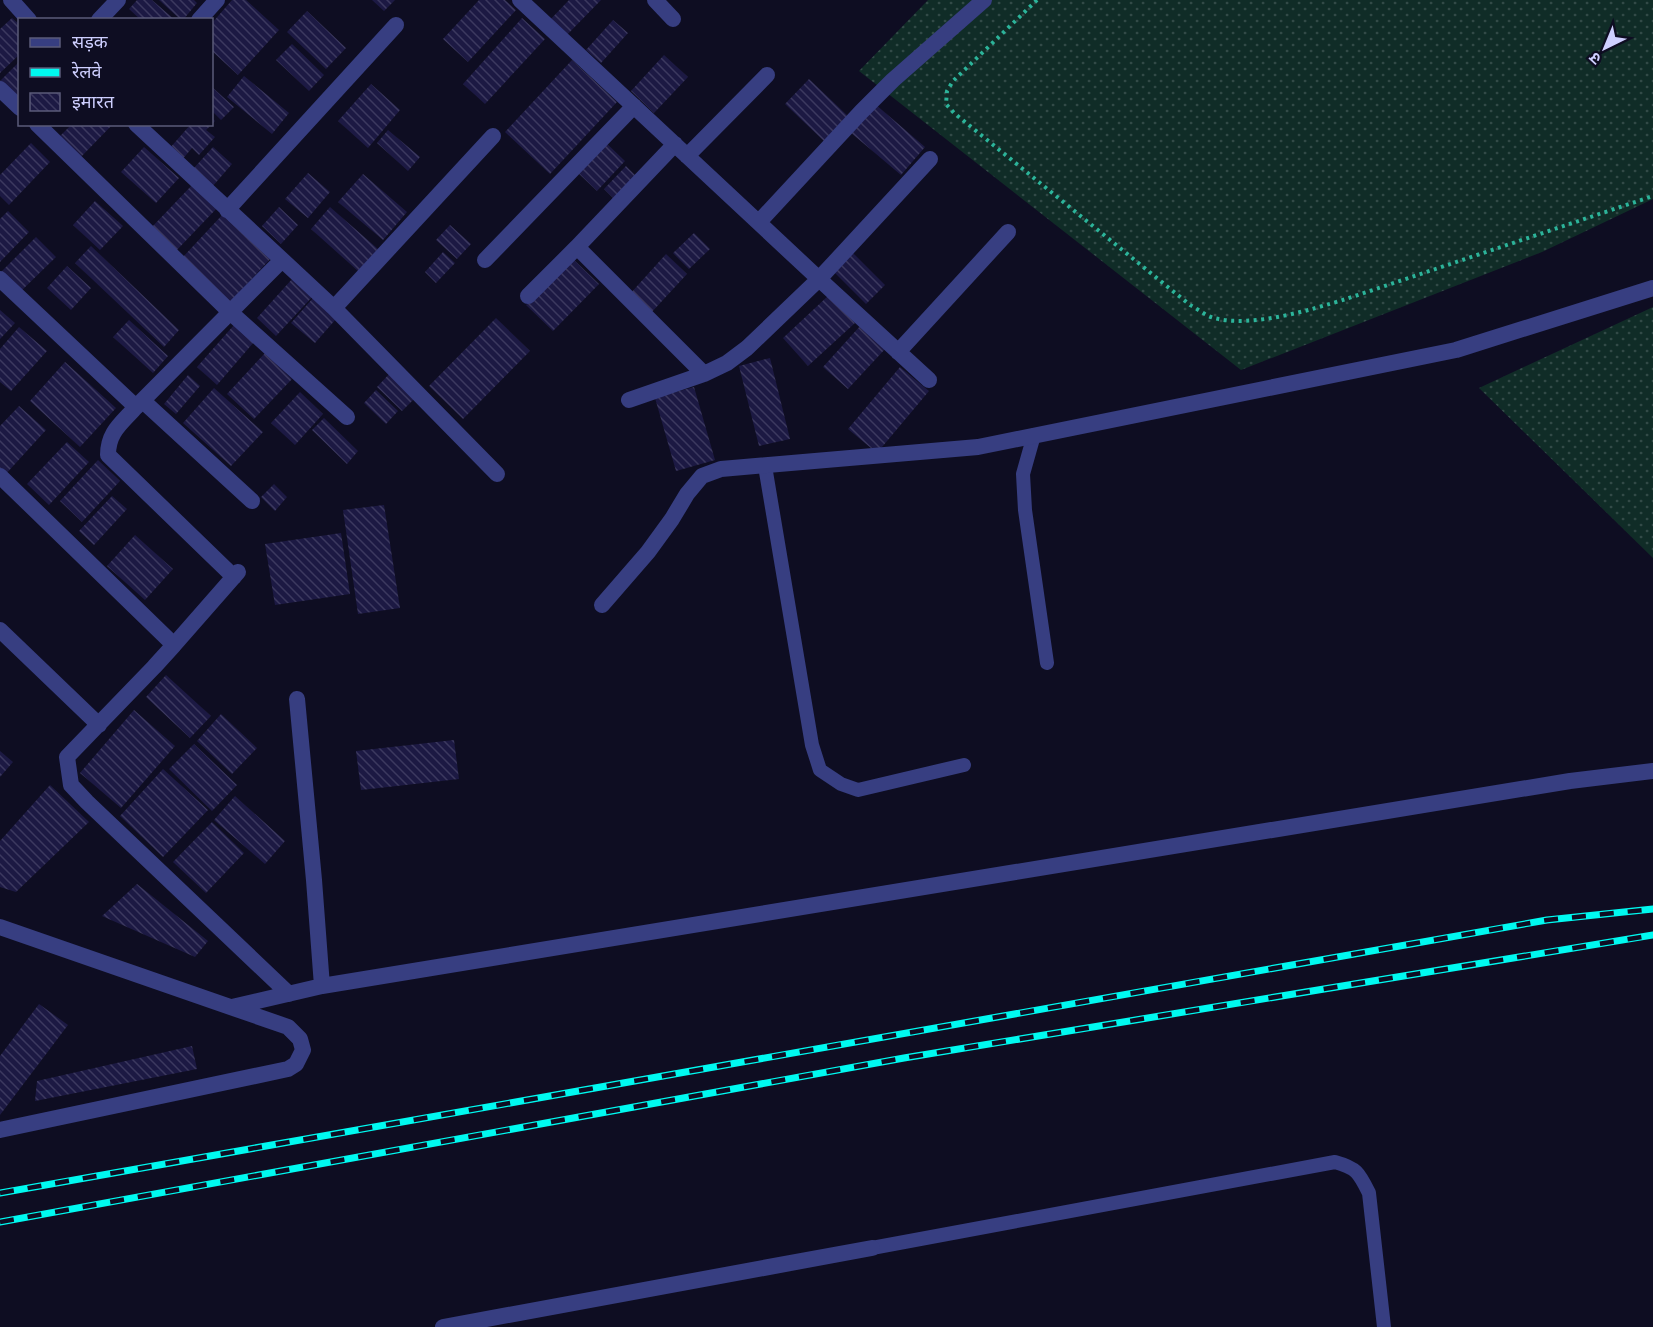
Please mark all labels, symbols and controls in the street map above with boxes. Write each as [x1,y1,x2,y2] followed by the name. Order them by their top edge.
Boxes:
[18,18,213,126] legend
[1575,18,1635,78] north arrow
[72,31,109,52] text: सड़क
[1585,48,1605,69] text: उ
[71,61,103,82] text: रेलवे
[72,91,115,112] text: इमारत

